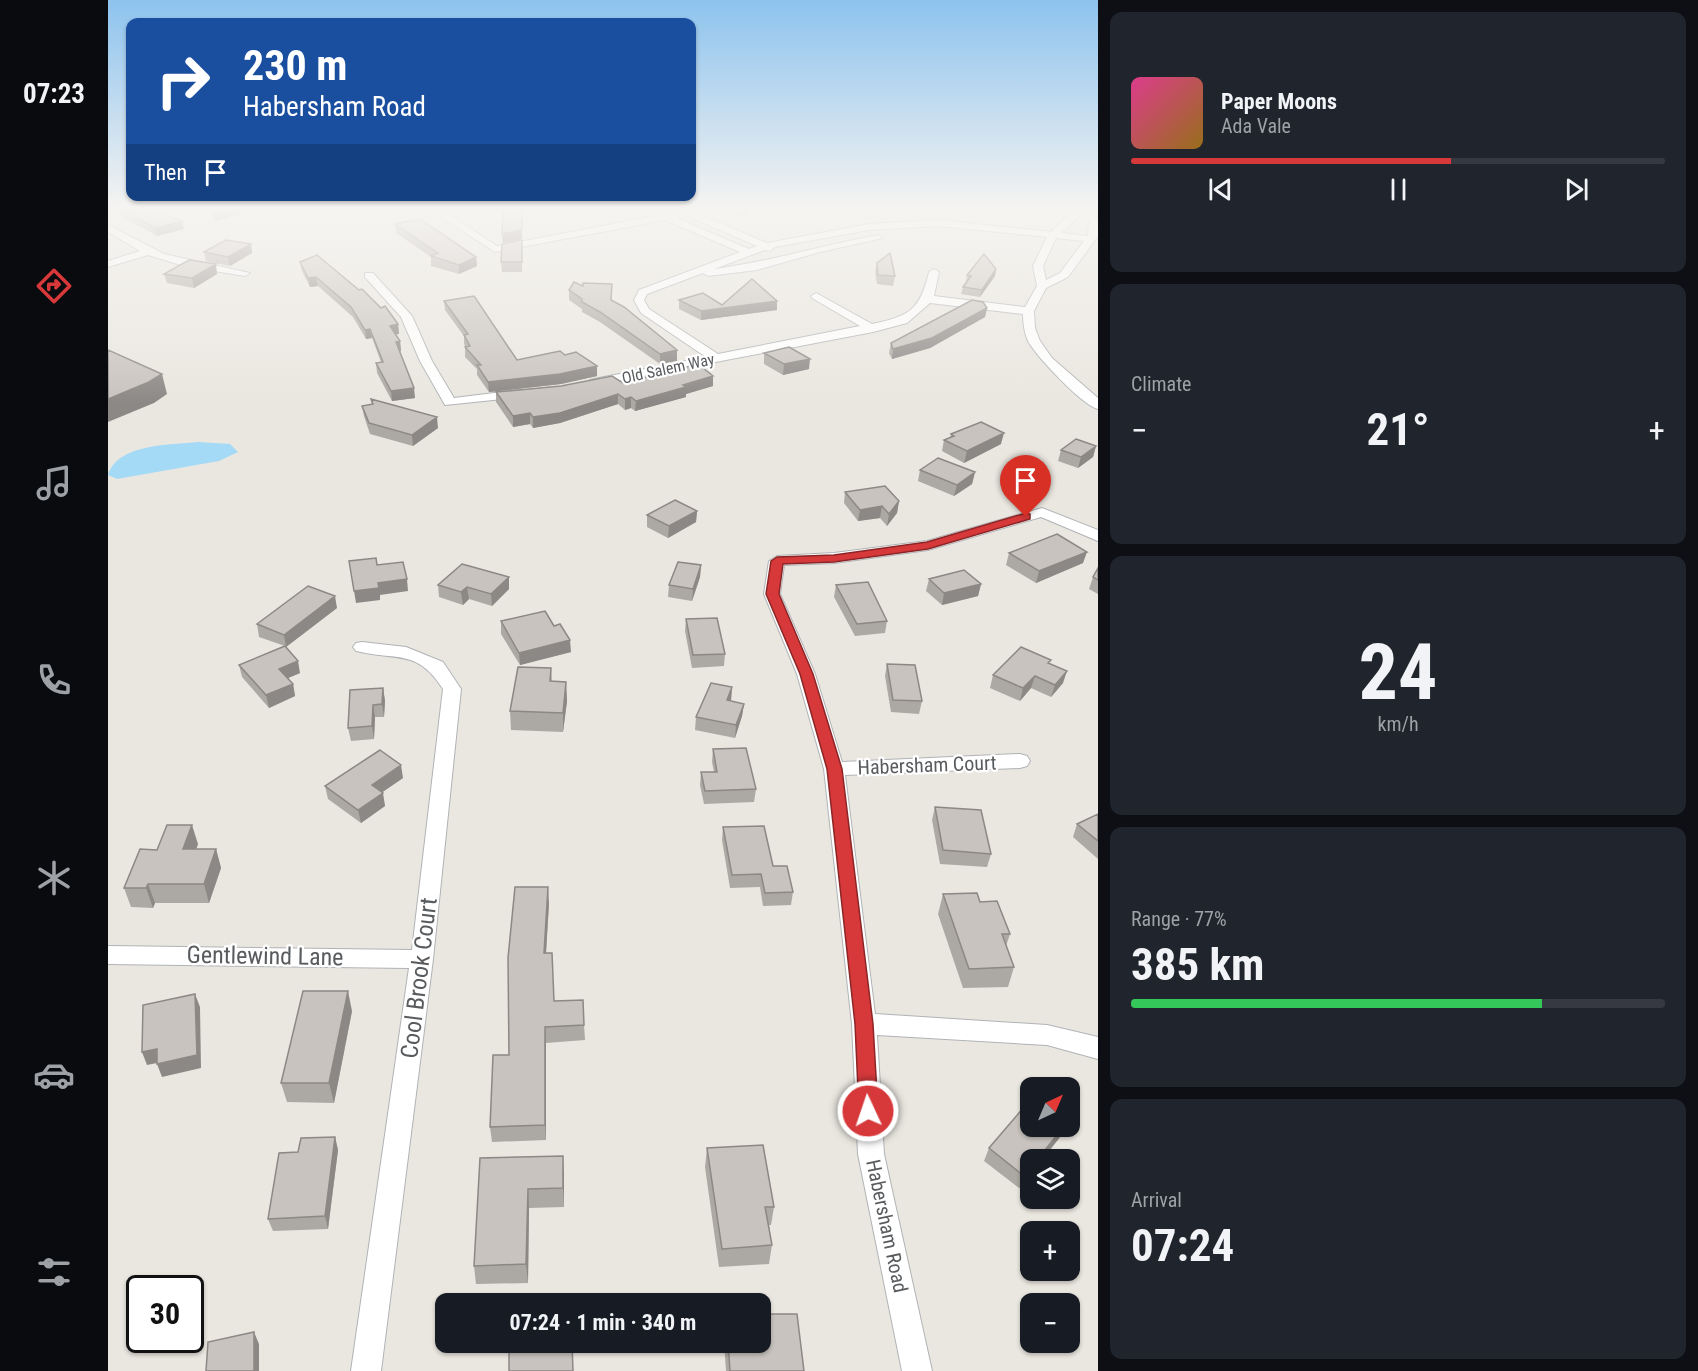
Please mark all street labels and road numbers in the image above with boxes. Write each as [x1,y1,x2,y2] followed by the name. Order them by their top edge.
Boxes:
[620,349,716,388] street label: Old Salem Way
[857,751,997,779] street label: Habersham Court
[395,896,443,1060] street label: Cool Brook Court
[186,941,344,971] street label: Gentlewind Lane
[861,1157,913,1295] street label: Habersham Road

